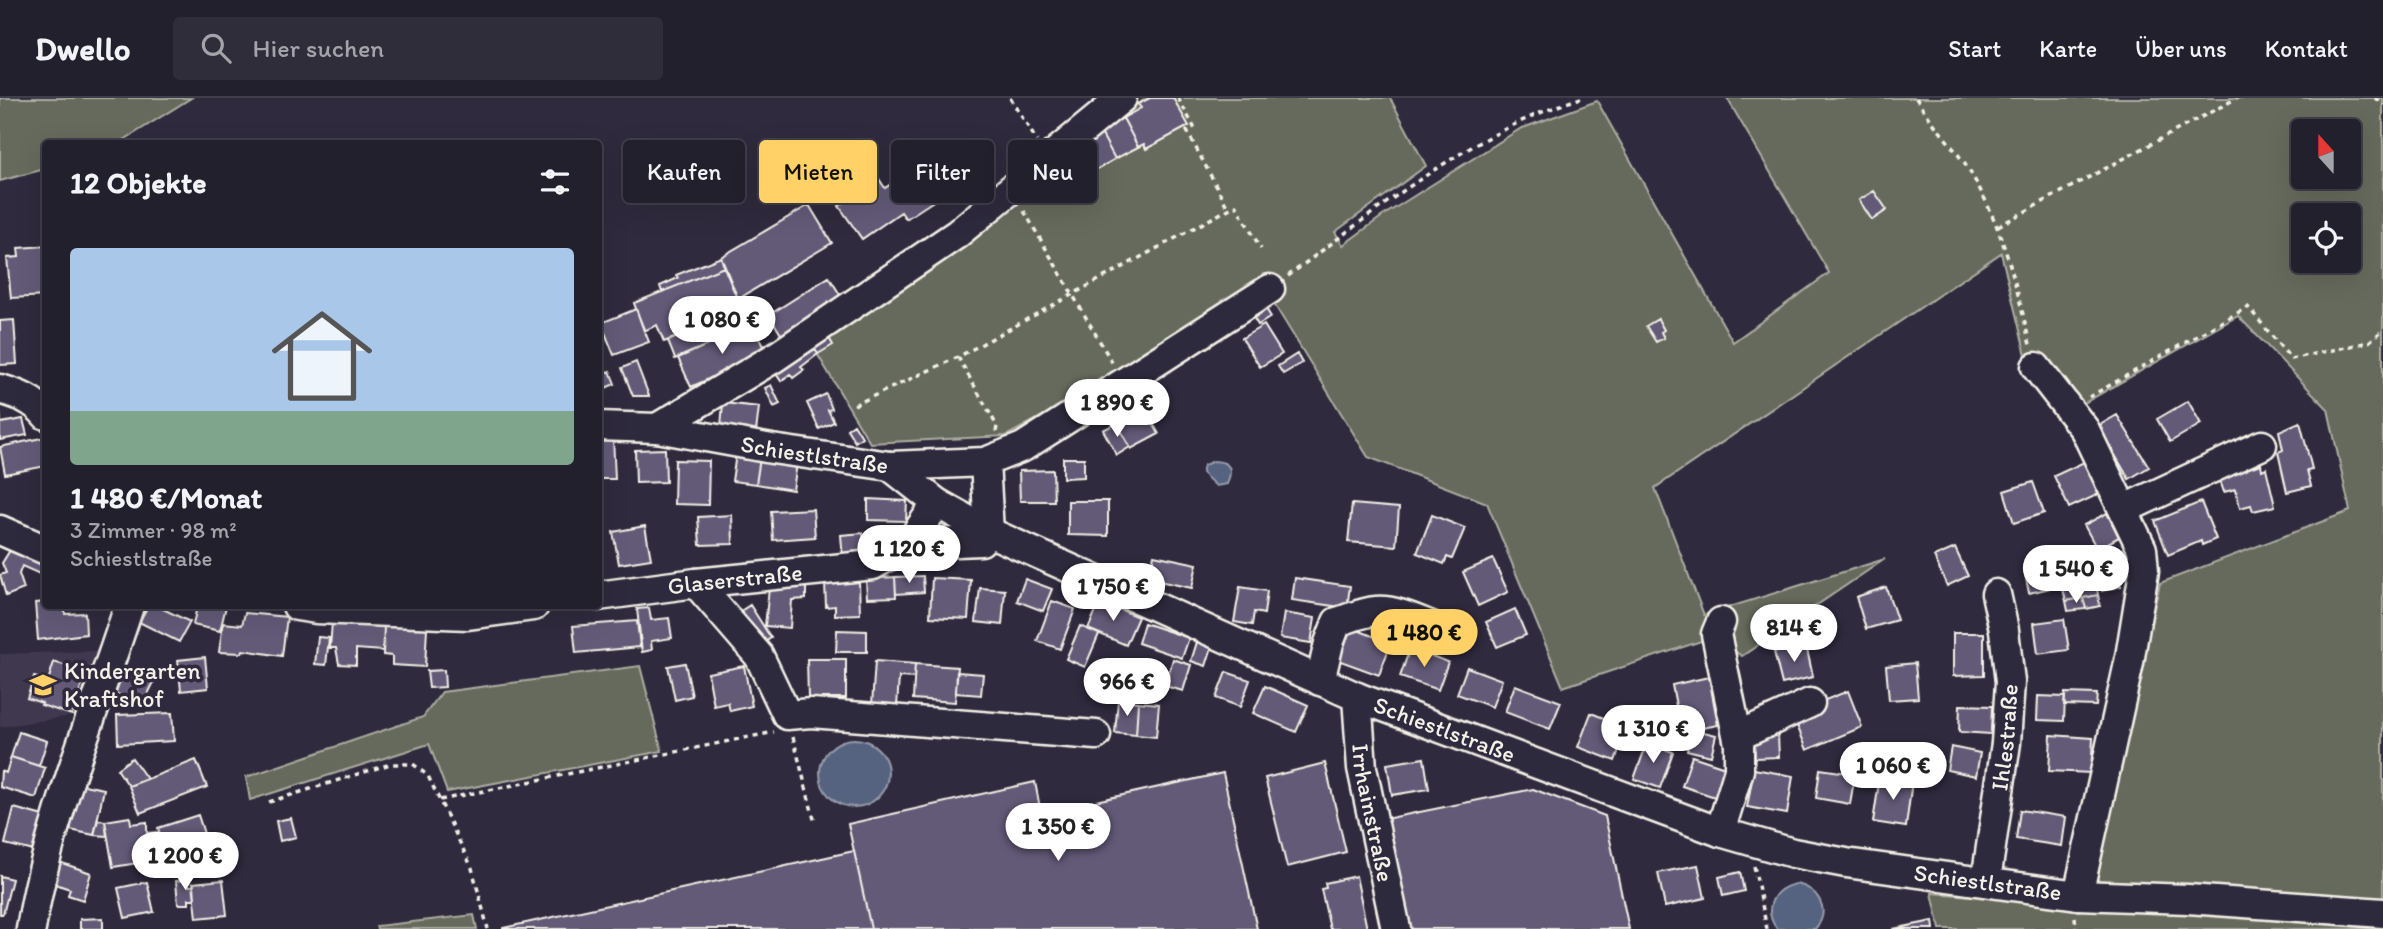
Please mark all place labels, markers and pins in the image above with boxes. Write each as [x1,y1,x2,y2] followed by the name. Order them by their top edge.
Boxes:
[657,296,787,356] pin: 1 080 €
[1052,380,1182,439] pin: 1 890 €
[844,526,974,585] pin: 1 120 €
[2011,546,2141,605] pin: 1 540 €
[1048,564,1178,623] pin: 1 750 €
[1745,604,1843,664] pin: 814 €
[1359,610,1489,669] pin: 1 480 €
[64,656,201,713] place label: Kindergarten Kraftshof
[1078,658,1176,718] pin: 966 €
[28,670,58,700] school or university icon: Kindergarten Kraftshof
[1588,706,1718,765] pin: 1 310 €
[1828,742,1958,802] pin: 1 060 €
[993,804,1123,863] pin: 1 350 €
[120,832,250,892] pin: 1 200 €

